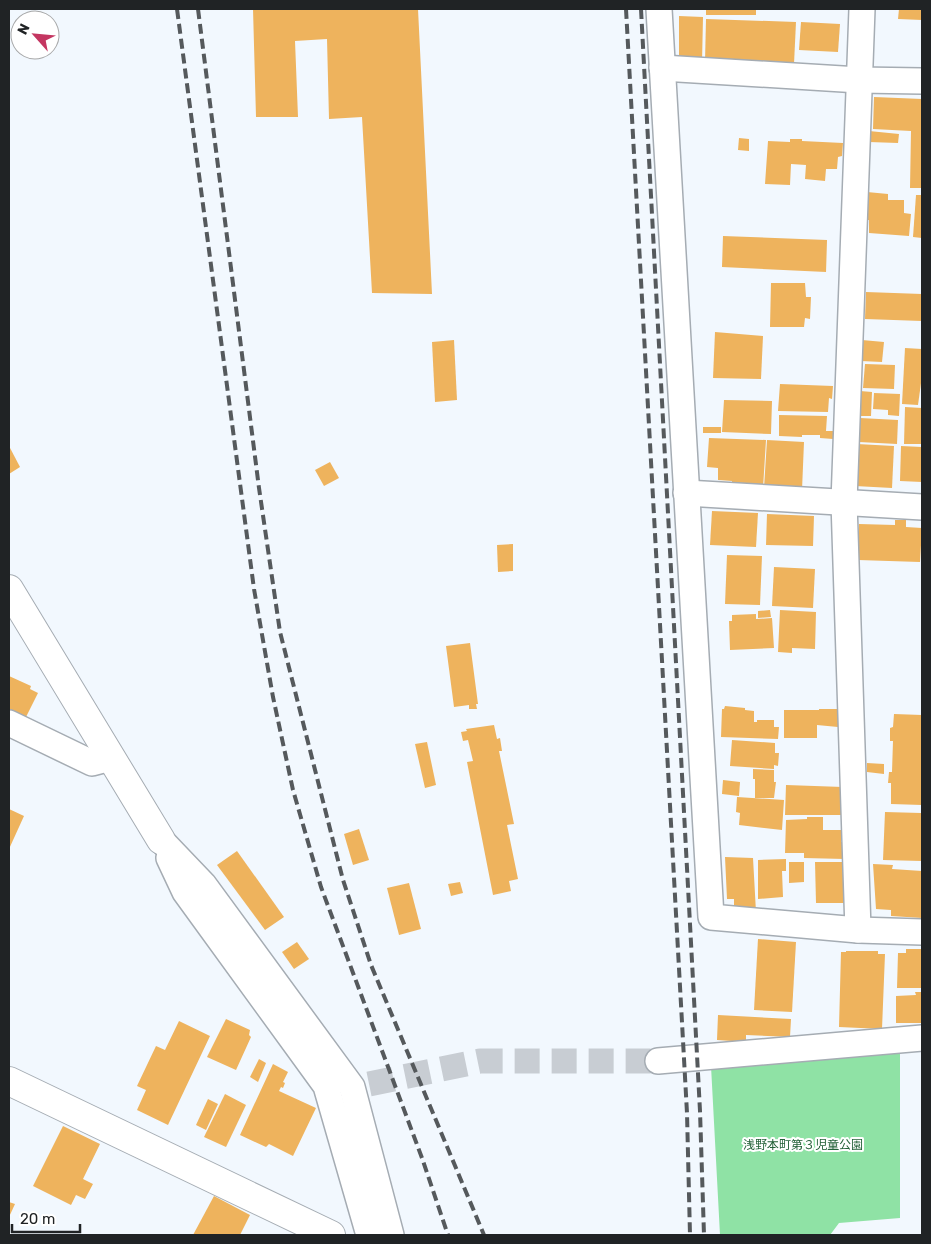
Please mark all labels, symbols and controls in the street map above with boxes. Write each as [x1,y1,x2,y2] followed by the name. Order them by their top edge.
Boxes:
[10,10,60,60] north arrow
[14,21,34,38] text: N
[743,1138,863,1152] park label: 浅野本町第３児童公園
[12,1202,80,1234] scale bar
[20,1210,55,1228] text: 20 m

